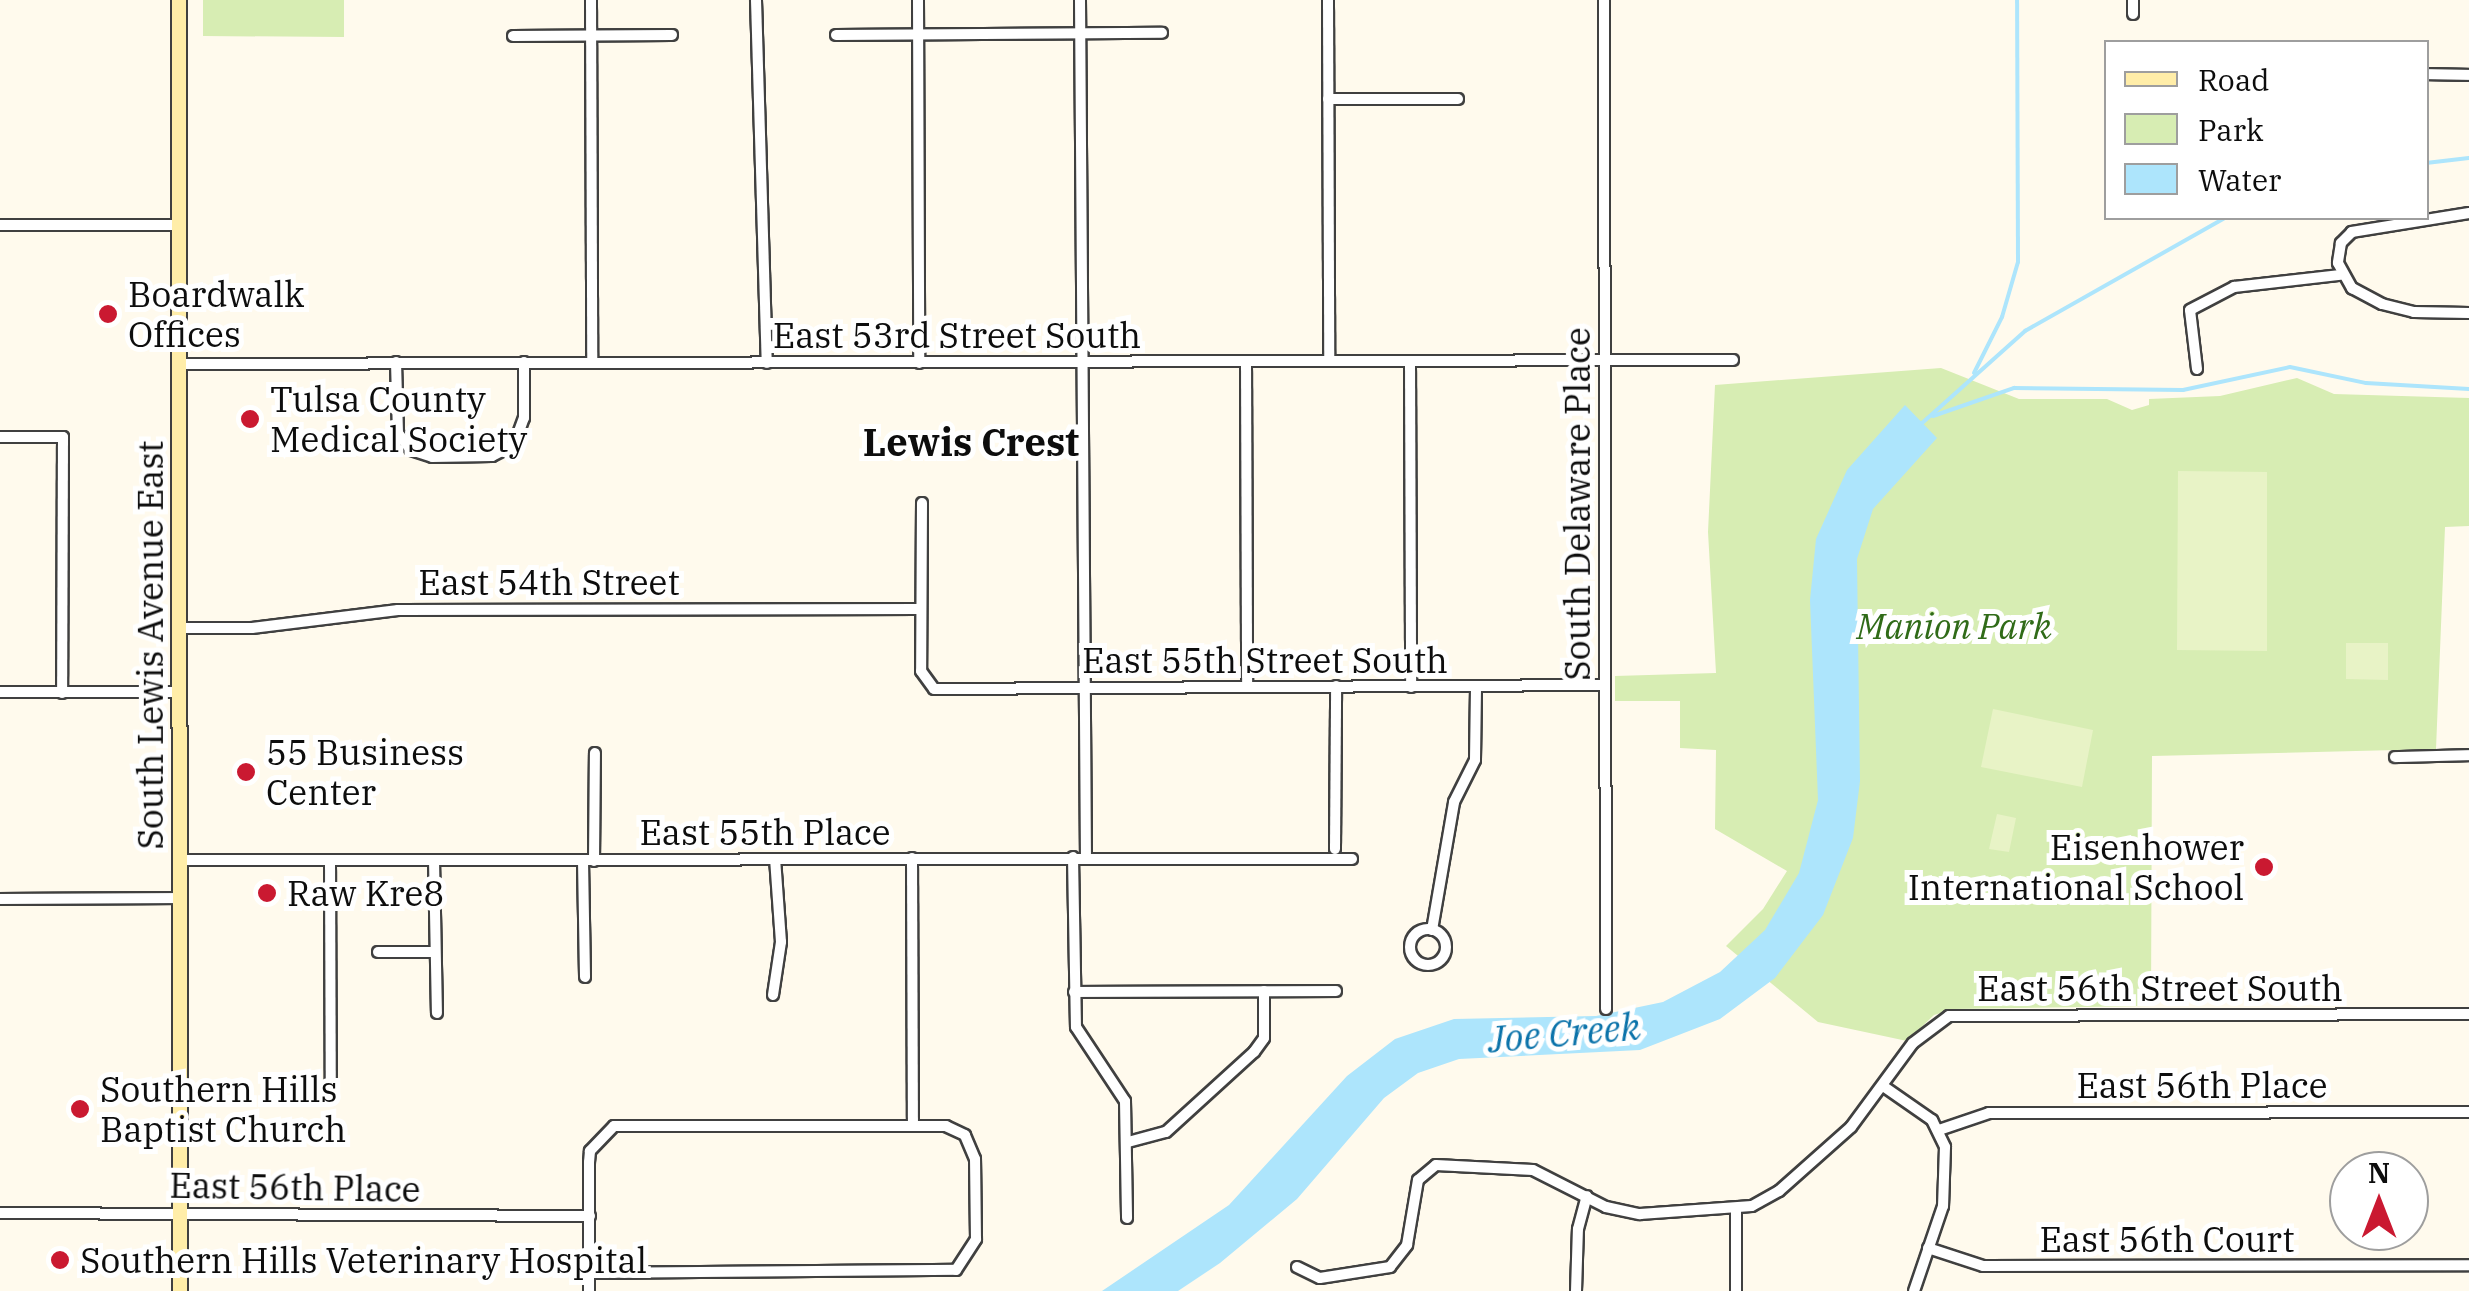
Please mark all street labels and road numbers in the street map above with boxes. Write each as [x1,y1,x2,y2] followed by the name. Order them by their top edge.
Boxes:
[773,314,1141,356] street label: East 53rd Street South
[1556,327,1598,681] street label: South Delaware Place
[129,440,171,850] street label: South Lewis Avenue East
[418,561,680,603] street label: East 54th Street
[1082,639,1448,681] street label: East 55th Street South
[639,811,891,853] street label: East 55th Place
[1977,967,2343,1009] street label: East 56th Street South
[2076,1064,2328,1106] street label: East 56th Place
[169,1164,421,1210] street label: East 56th Place
[2039,1218,2295,1260] street label: East 56th Court

